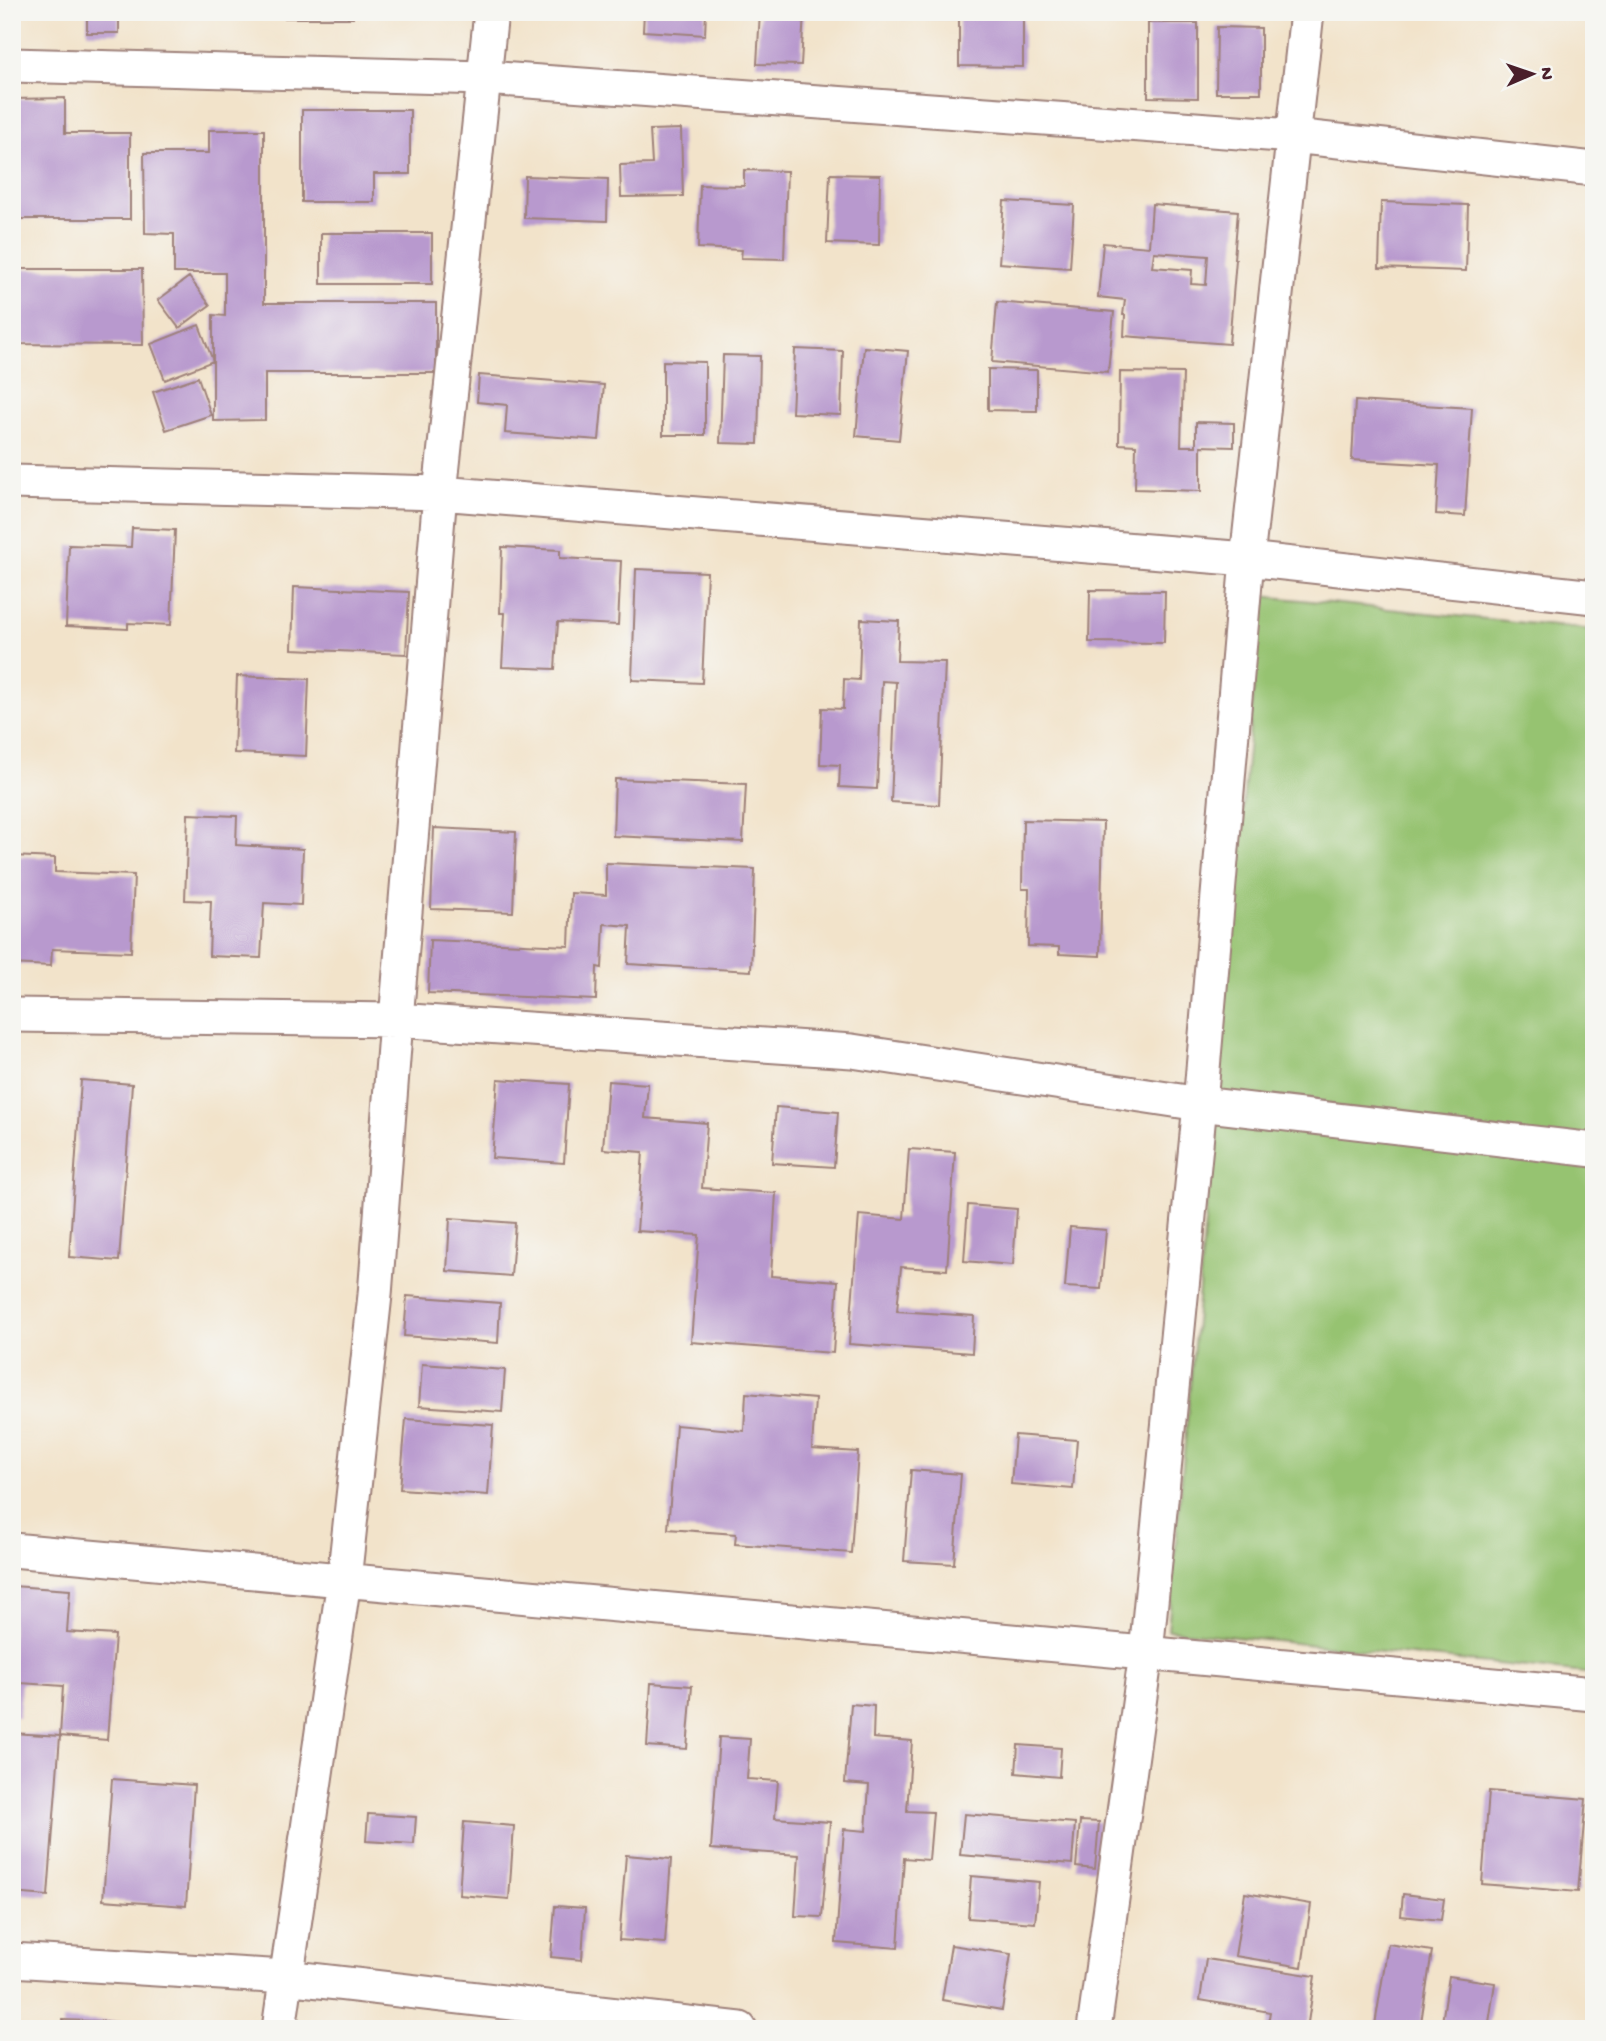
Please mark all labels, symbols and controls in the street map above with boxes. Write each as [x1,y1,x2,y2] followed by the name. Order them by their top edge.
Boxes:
[1498,38,1568,108] north arrow
[1534,67,1557,80] text: N

